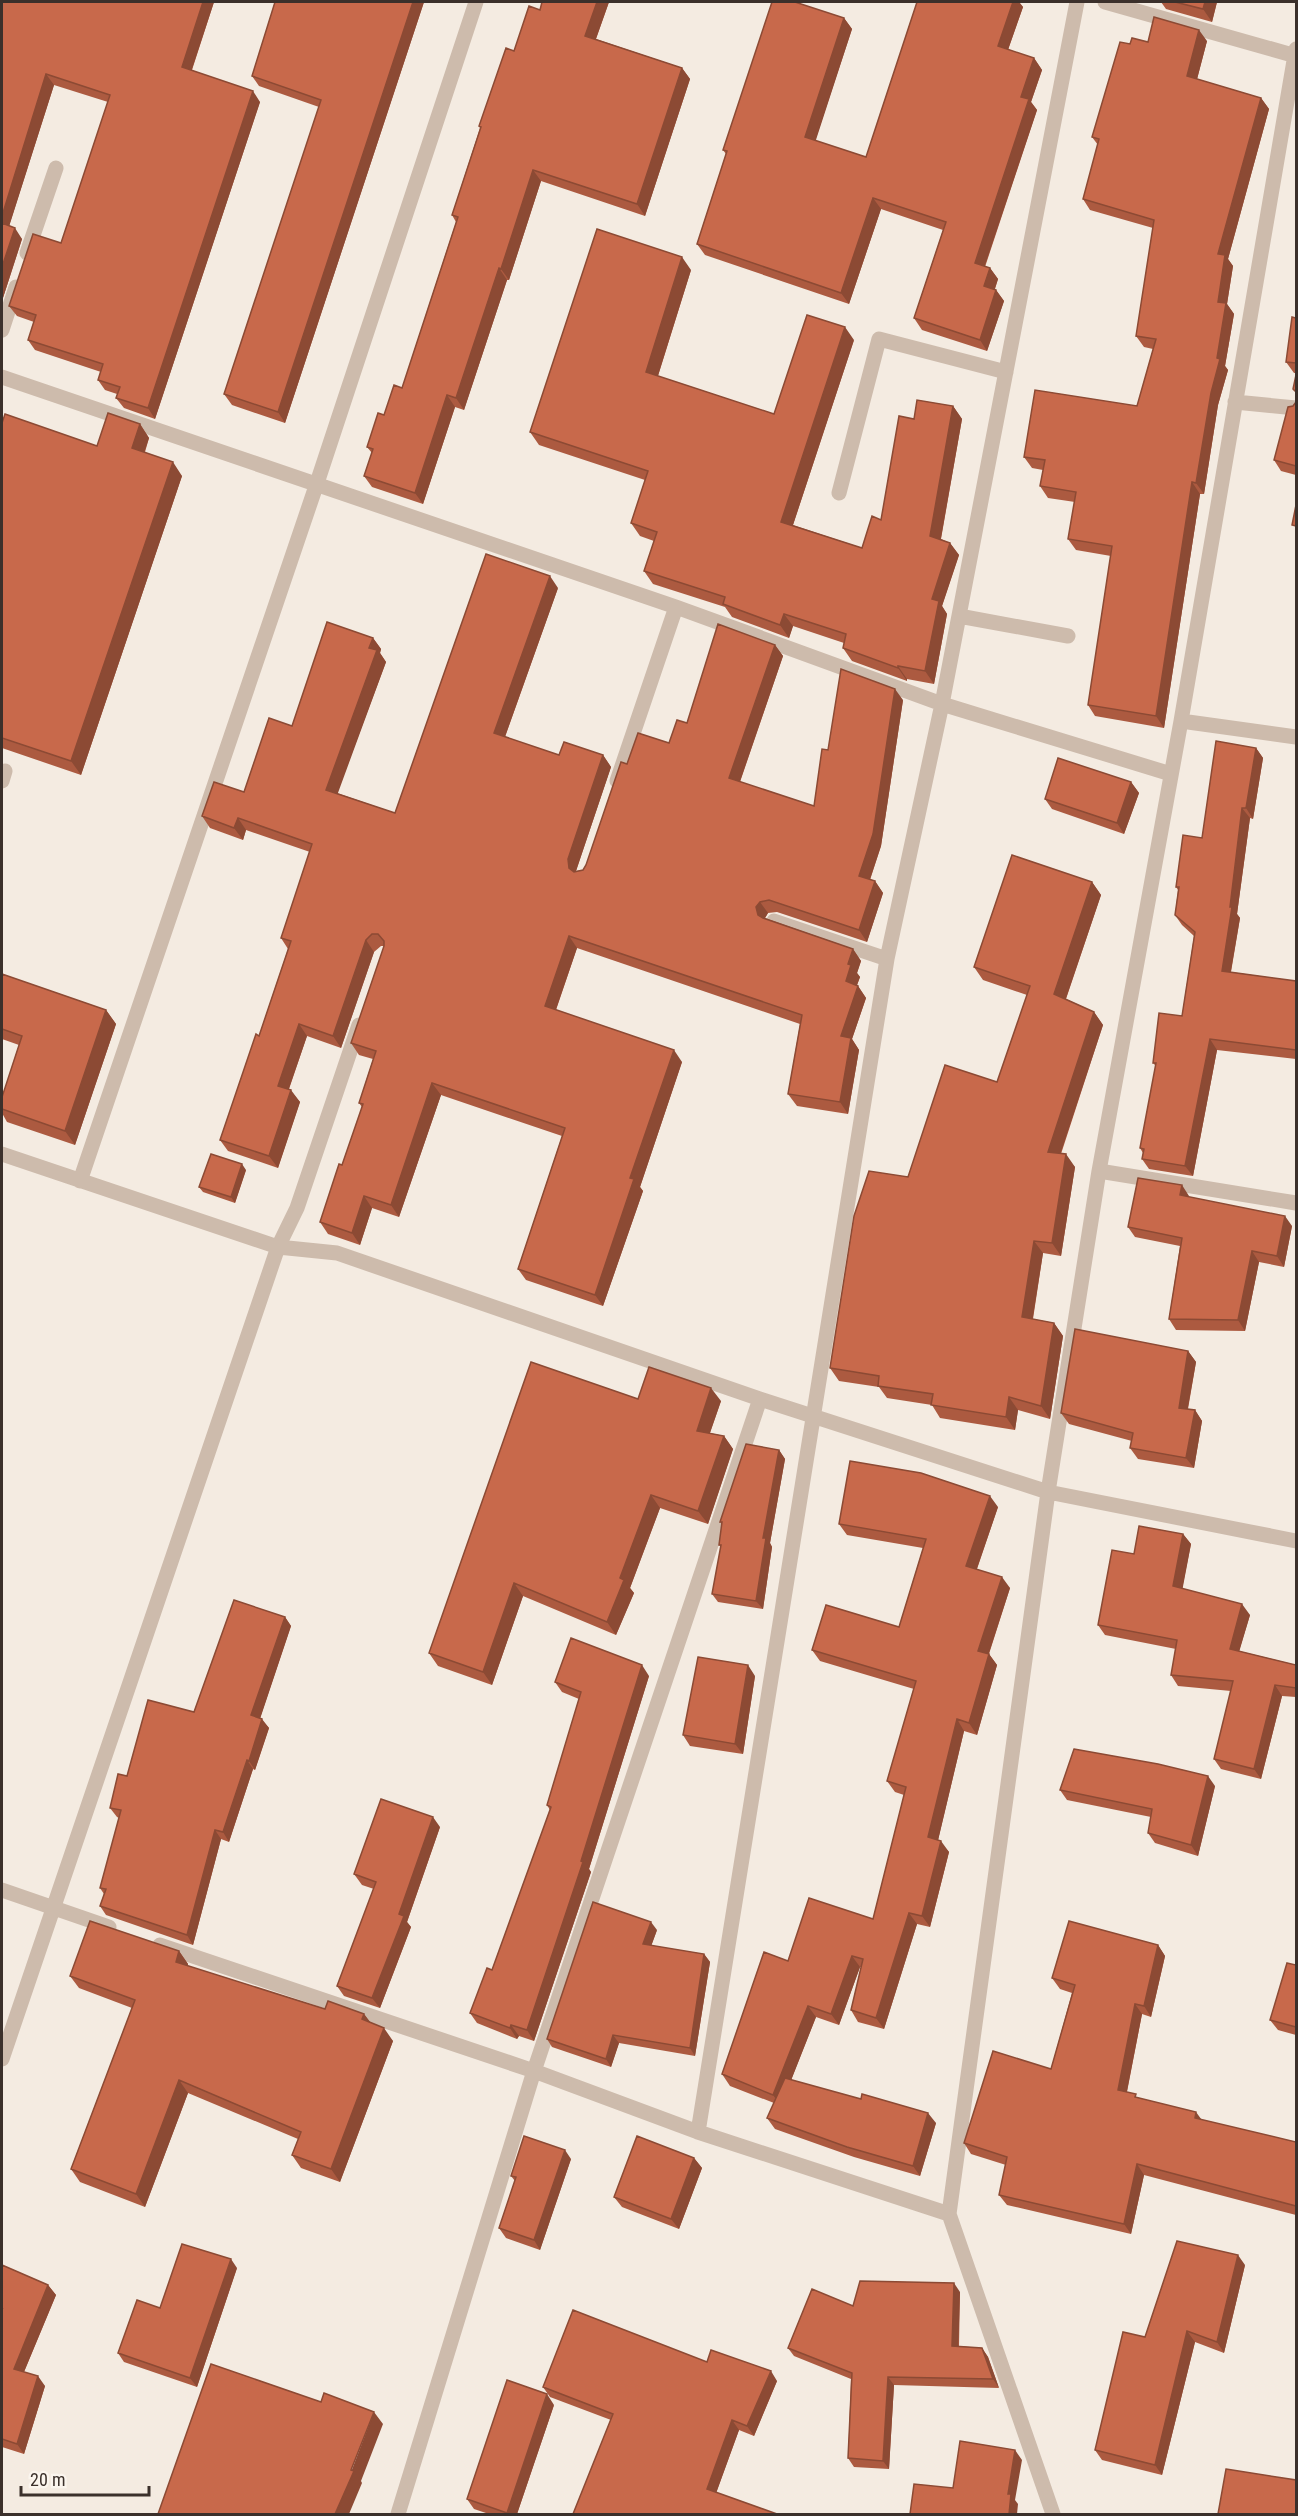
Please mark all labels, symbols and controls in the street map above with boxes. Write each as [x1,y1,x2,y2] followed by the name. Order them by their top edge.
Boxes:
[21,2459,148,2497] scale bar
[30,2469,65,2490] text: 20 m

